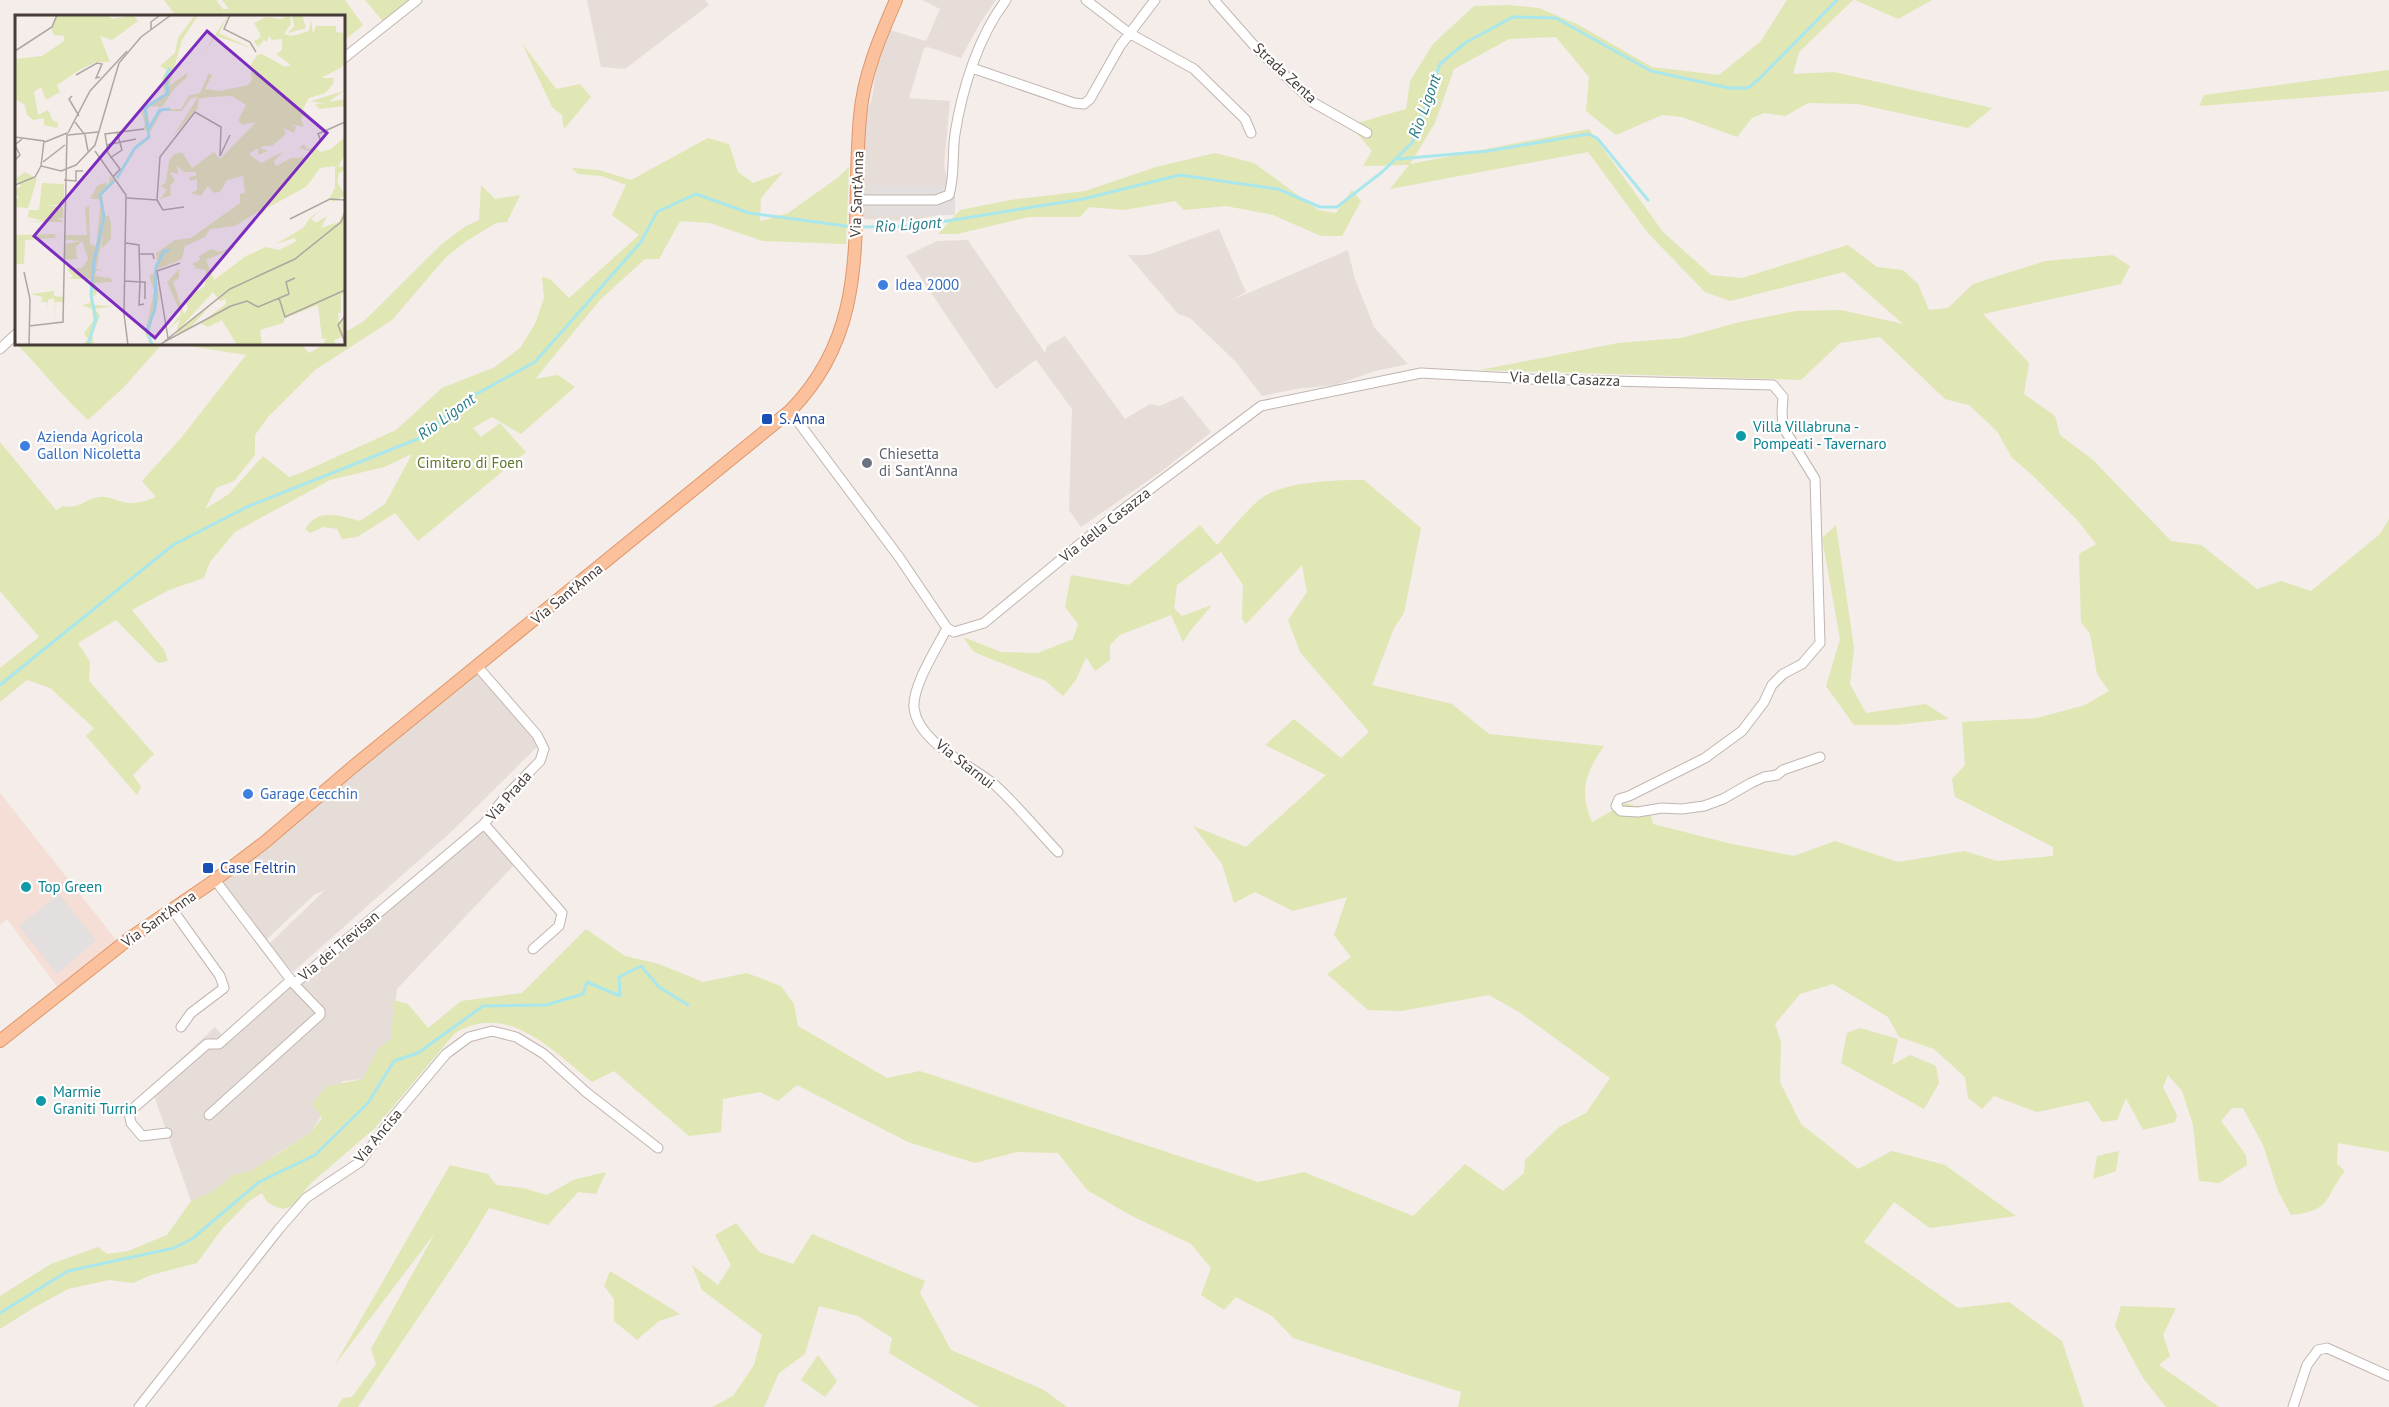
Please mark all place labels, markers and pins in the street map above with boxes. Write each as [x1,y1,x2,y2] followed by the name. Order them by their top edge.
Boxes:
[895,275,959,294] place label: Idea 2000
[876,278,890,292] marker: Idea 2000
[779,409,825,428] place label: S. Anna
[760,412,774,426] marker: S. Anna
[1752,417,1887,453] place label: Villa Villabruna - Pompeati - Tavernaro
[37,427,143,463] place label: Azienda Agricola Gallon Nicoletta
[1734,429,1748,443] marker: Villa Villabruna - Pompeati - Tavernaro
[18,439,32,453] marker: Azienda Agricola Gallon Nicoletta
[879,444,958,480] place label: Chiesetta di Sant'Anna
[860,456,874,470] marker: Chiesetta di Sant'Anna
[260,784,358,803] place label: Garage Cecchin
[241,787,255,801] marker: Garage Cecchin
[220,858,296,877] place label: Case Feltrin
[201,861,215,875] marker: Case Feltrin
[38,877,102,896] place label: Top Green
[19,880,33,894] marker: Top Green
[53,1082,137,1118] place label: Marmie Graniti Turrin
[34,1094,48,1108] marker: Marmie Graniti Turrin

